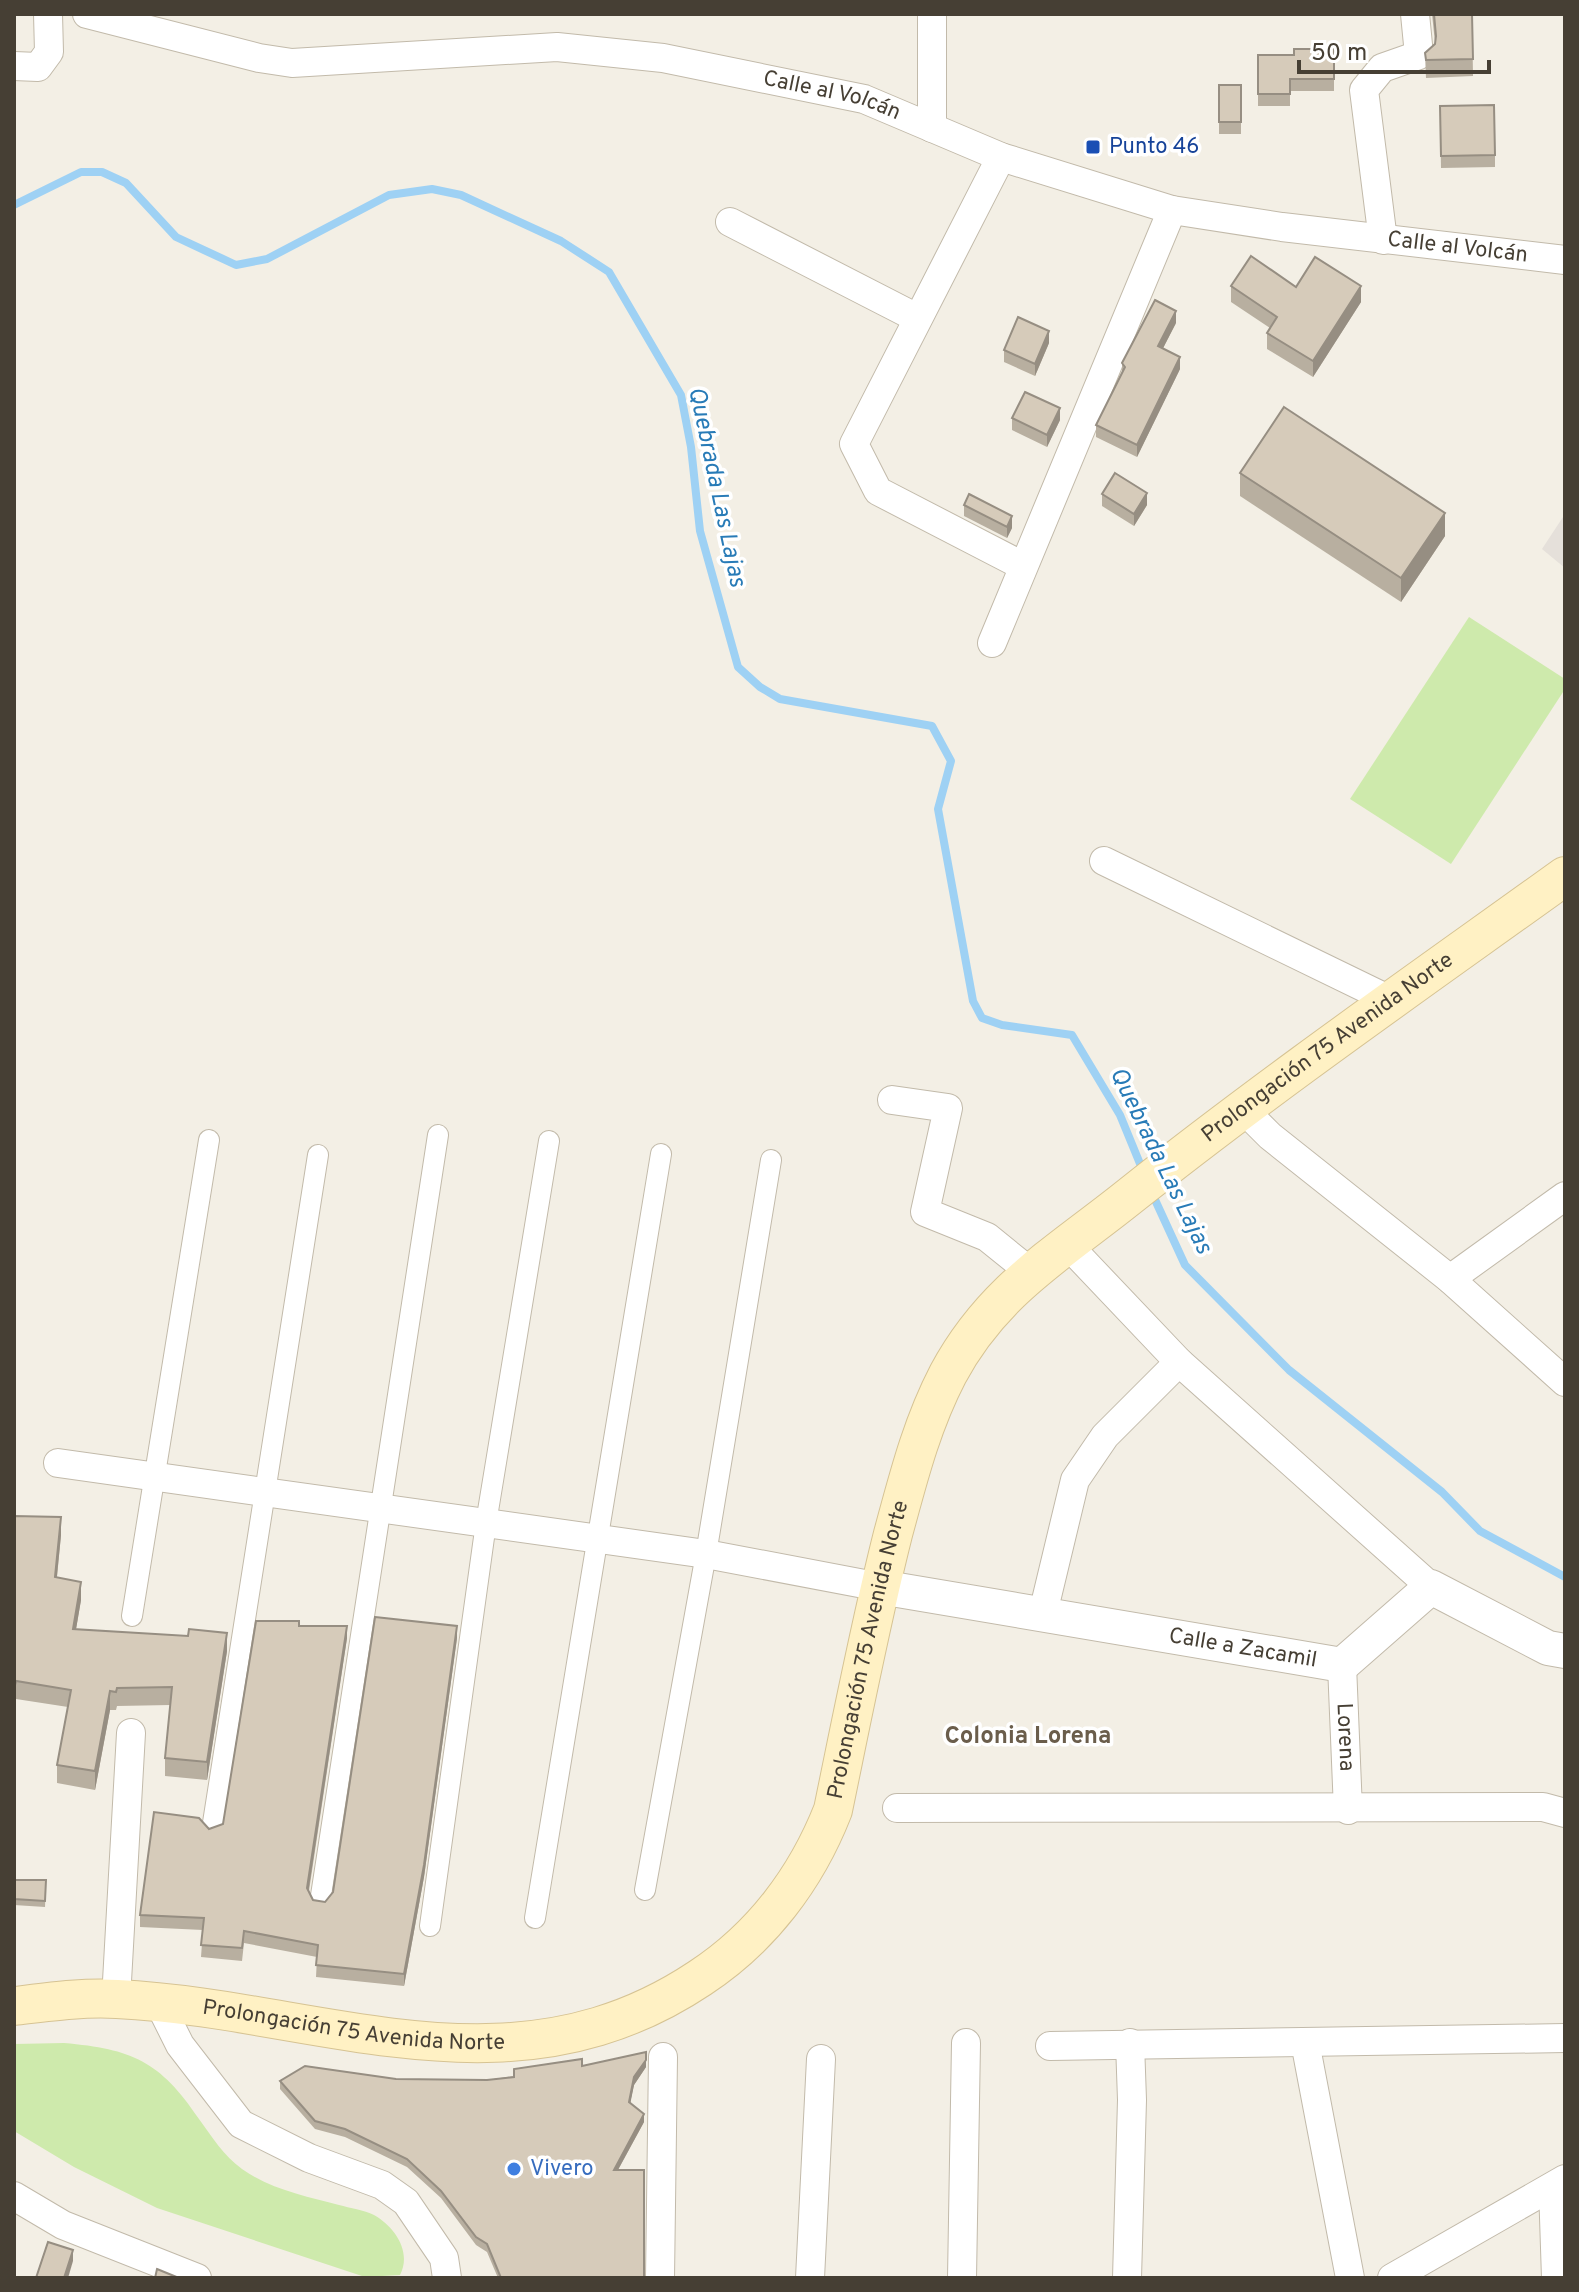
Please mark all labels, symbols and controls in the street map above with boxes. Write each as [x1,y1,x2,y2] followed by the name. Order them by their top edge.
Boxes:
[1299,24,1489,74] scale bar
[1311,39,1367,69] text: 50 m
[761,65,905,126] street label: Calle al Volcán
[1109,134,1199,161] place label: Punto 46
[1084,138,1102,156] marker: Punto 46
[1386,226,1529,269] street label: Calle al Volcán
[680,384,752,591] water label: Quebrada Las Lajas
[1196,947,1459,1149] street label: Prolongación 75 Avenida Norte
[1102,1063,1219,1260] water label: Quebrada Las Lajas
[822,1498,915,1802] street label: Prolongación 75 Avenida Norte
[1167,1622,1319,1674] street label: Calle a Zacamil
[1330,1702,1360,1772] street label: Lorena
[945,1722,1111,1752] district label: Colonia Lorena
[201,1994,506,2057] street label: Prolongación 75 Avenida Norte
[530,2156,593,2183] place label: Vivero
[505,2160,523,2178] marker: Vivero

